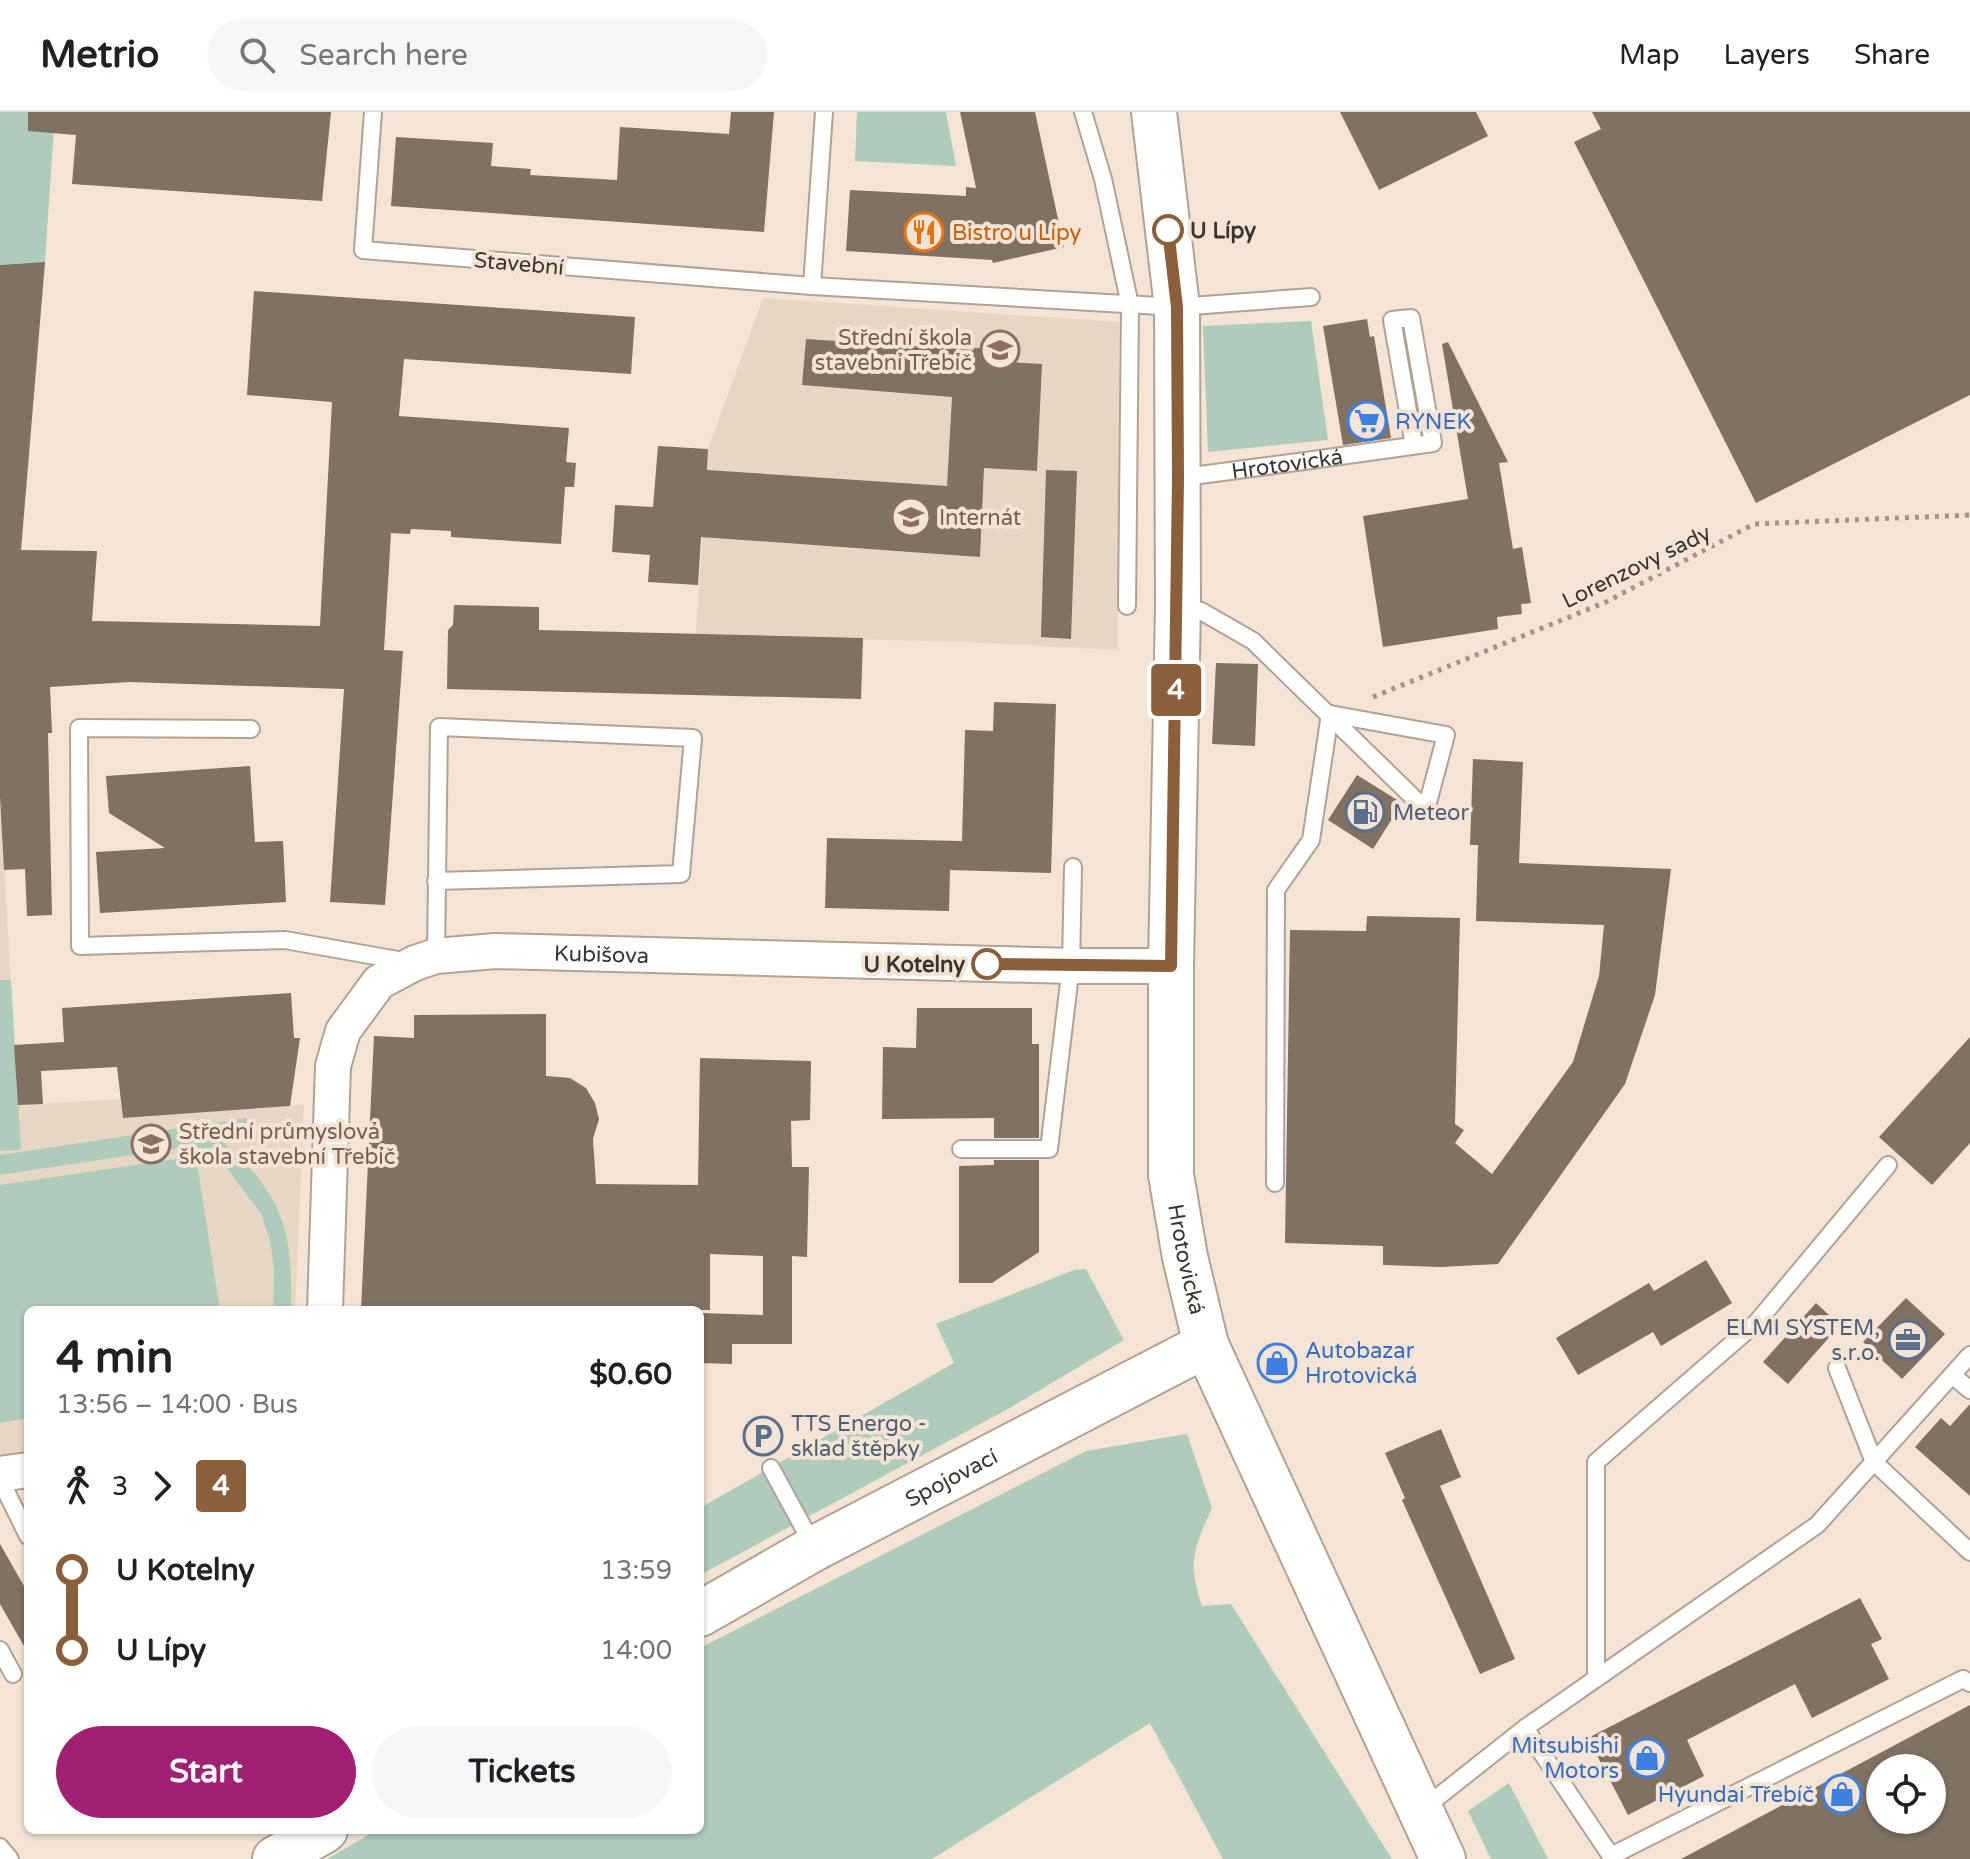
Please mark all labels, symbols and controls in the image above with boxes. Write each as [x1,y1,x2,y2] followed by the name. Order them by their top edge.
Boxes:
[207,19,767,91] search box
[40,32,159,78] text: Metrio
[235,33,279,77] icon: search
[299,37,468,74] text: Search here
[1619,38,1680,72] text: Map
[1724,38,1810,72] text: Layers
[1854,38,1930,72] text: Share
[903,211,945,253] restaurant icon: Bistro u Lípy
[1153,215,1183,245] marker: U Lípy
[1190,218,1256,244] place label: U Lípy
[952,220,1082,246] place label: Bistro u Lípy
[473,247,565,281] street label: Stavební
[815,325,972,376] place label: Střední škola stavební Třebíč
[979,329,1021,371] school or university icon: Střední škola stavební Třebíč
[1346,400,1388,442] supermarket icon: RYNEK
[1395,409,1471,435] place label: RYNEK
[1230,444,1345,485] street label: Hrotovická
[890,496,932,538] school or university icon: Internát
[939,505,1021,531] place label: Internát
[1558,520,1715,614] street label: Lorenzovy sady
[1150,664,1202,716] line badge: 4
[1167,673,1185,707] text: 4
[1344,791,1386,833] fuel station icon: Meteor
[1393,800,1469,826] place label: Meteor
[554,941,649,969] street label: Kubišova
[972,949,1002,979] marker: U Kotelny
[863,952,965,978] place label: U Kotelny
[179,1119,395,1170] place label: Střední průmyslová škola stavební Třebíč
[130,1123,172,1165] school or university icon: Střední průmyslová škola stavební Třebíč
[1162,1202,1210,1317] street label: Hrotovická
[1726,1315,1880,1366] place label: ELMI SYSTEM, s.r.o.
[1887,1319,1929,1361] office icon: ELMI SYSTEM, s.r.o.
[56,1332,173,1385] text: 4 min
[1305,1338,1417,1389] place label: Autobazar Hrotovická
[1256,1342,1298,1384] shop icon: Autobazar Hrotovická
[589,1356,672,1393] text: $0.60
[56,1389,298,1420] text: 13:56 – 14:00 · Bus
[791,1411,927,1462] place label: TTS Energo - sklad štěpky
[742,1415,784,1457] parking icon: TTS Energo - sklad štěpky
[901,1443,1002,1513] street label: Spojovací
[56,1464,100,1508] icon: walk
[140,1464,184,1508] icon: forward
[212,1469,230,1503] text: 4
[112,1471,128,1502] text: 3
[116,1552,255,1589] text: U Kotelny
[600,1555,672,1586] text: 13:59
[116,1632,206,1669] text: U Lípy
[600,1635,672,1666] text: 14:00
[56,1726,356,1818] button: Start
[372,1726,672,1818] button: Tickets
[1511,1733,1619,1784] place label: Mitsubishi Motors
[1626,1737,1668,1779] shop icon: Mitsubishi Motors
[1866,1754,1946,1834] map controls
[1866,1754,1946,1834] button: locate
[1821,1773,1863,1815] shop icon: Hyundai Třebíč
[1658,1782,1814,1808] place label: Hyundai Třebíč

